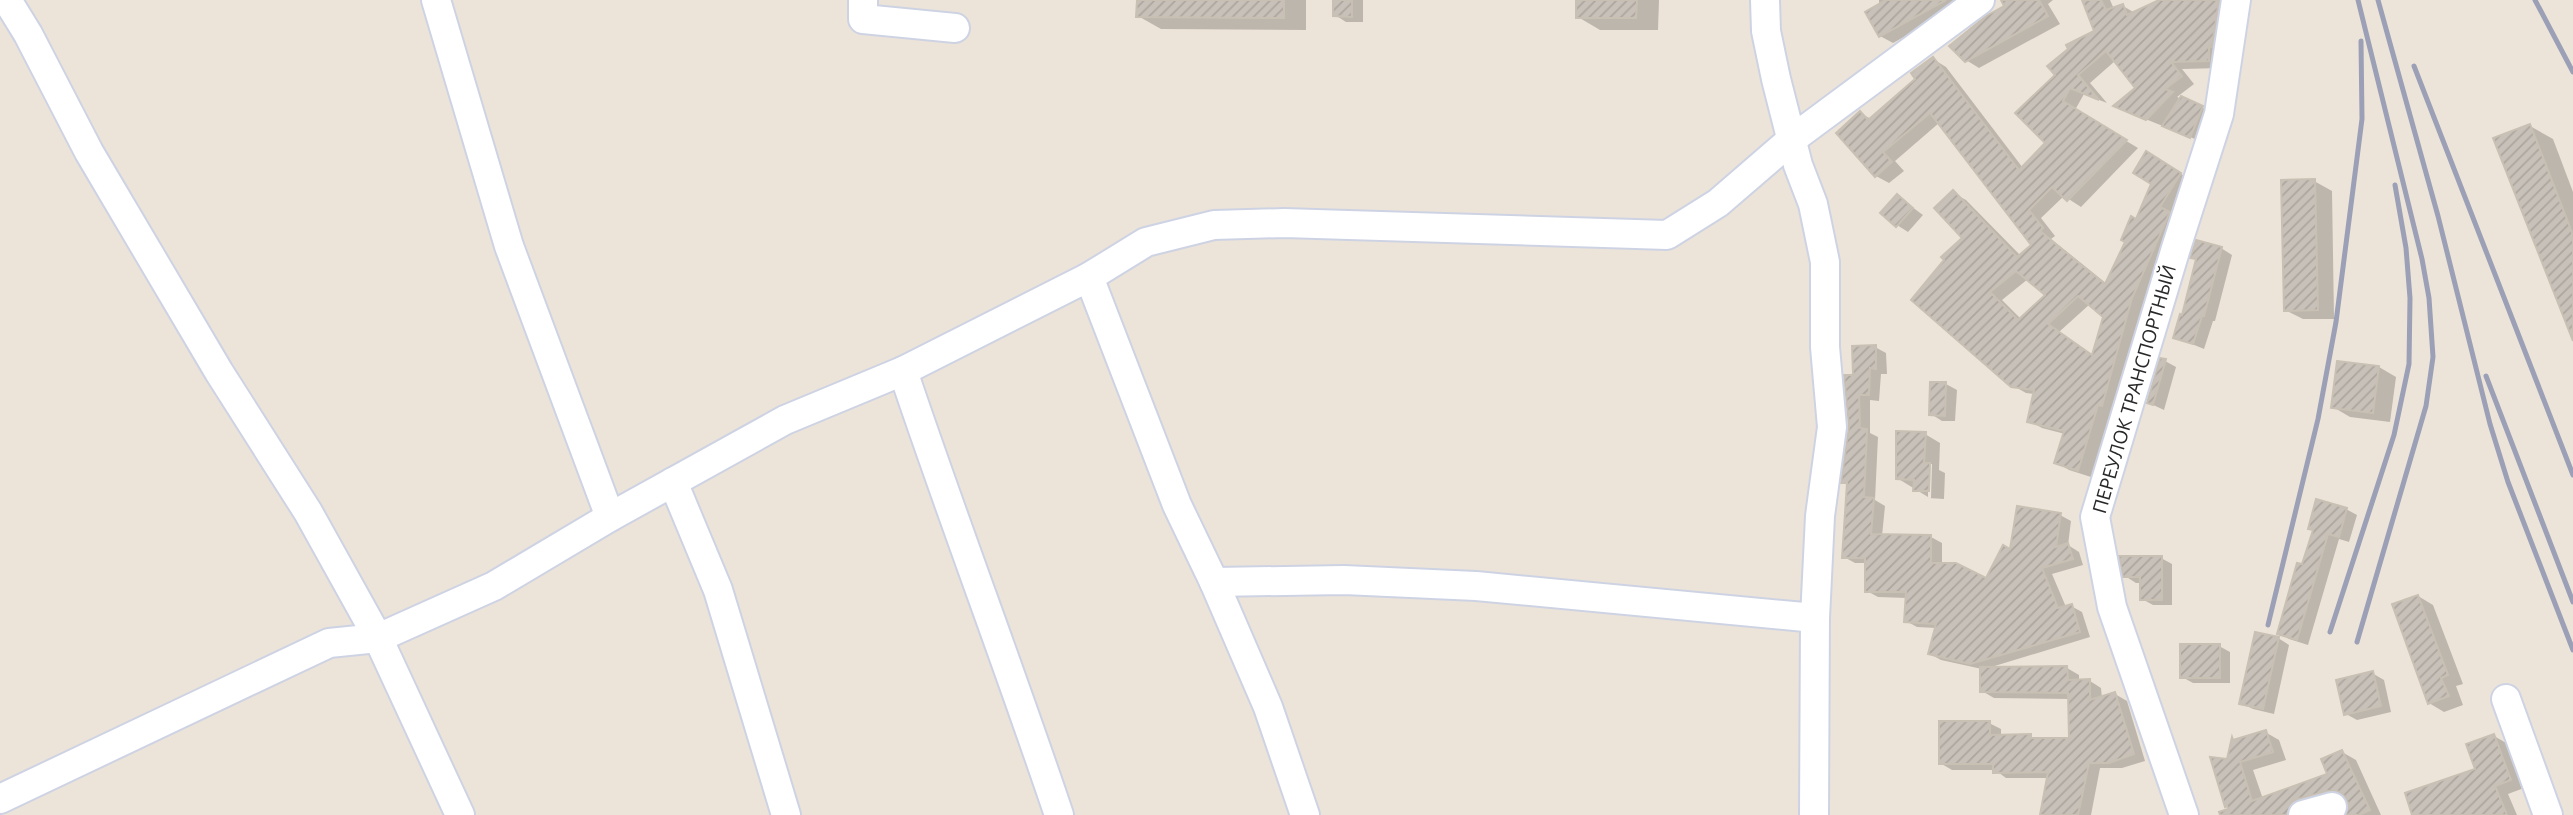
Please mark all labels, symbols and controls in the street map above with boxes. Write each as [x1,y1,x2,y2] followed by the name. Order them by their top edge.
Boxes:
[2086,262,2182,516] street label: ПЕРЕУЛОК ТРАНСПОРТНЫЙ

